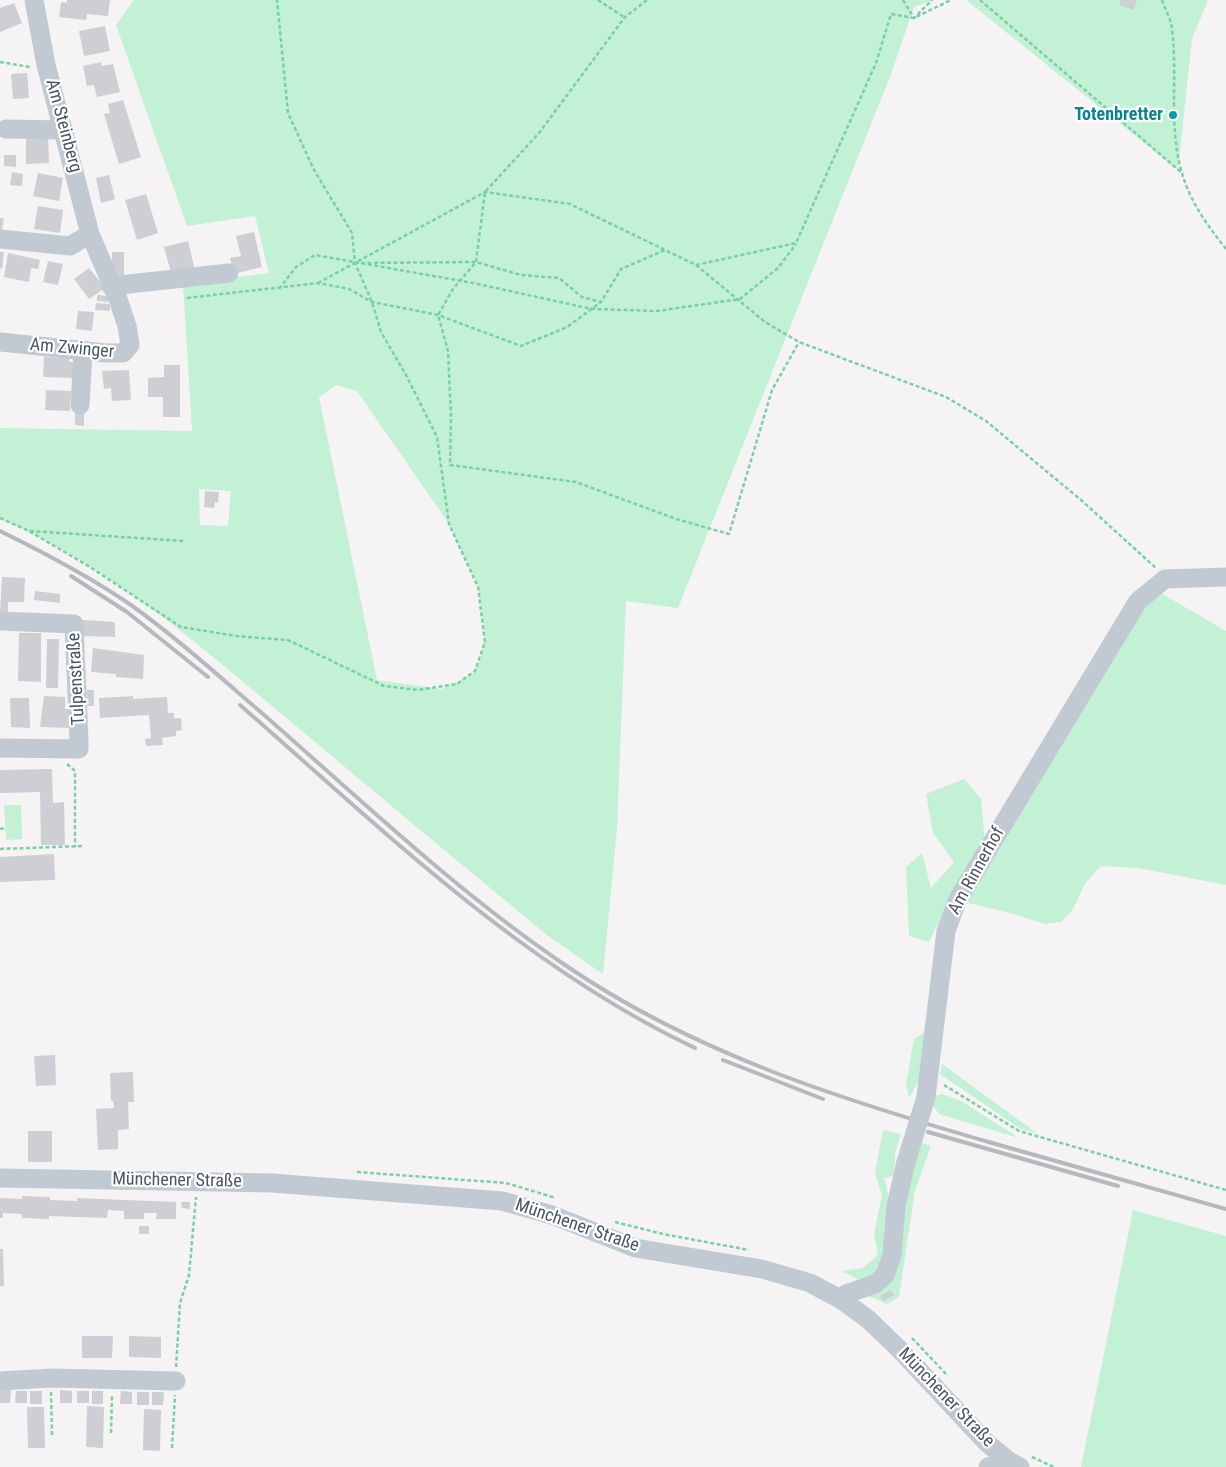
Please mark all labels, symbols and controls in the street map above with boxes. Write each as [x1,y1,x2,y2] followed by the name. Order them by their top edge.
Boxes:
[40,77,86,175] street label: Am Steinberg
[1074,104,1163,126] place label: Totenbretter
[1167,109,1179,121] marker: Totenbretter
[29,335,115,363] street label: Am Zwinger
[64,632,90,726] street label: Tulpenstraße
[944,824,1010,918] street label: Am Rinnerhof
[112,1169,242,1193] street label: Münchener Straße
[512,1195,642,1257] street label: Münchener Straße
[893,1344,999,1452] street label: Münchener Straße

